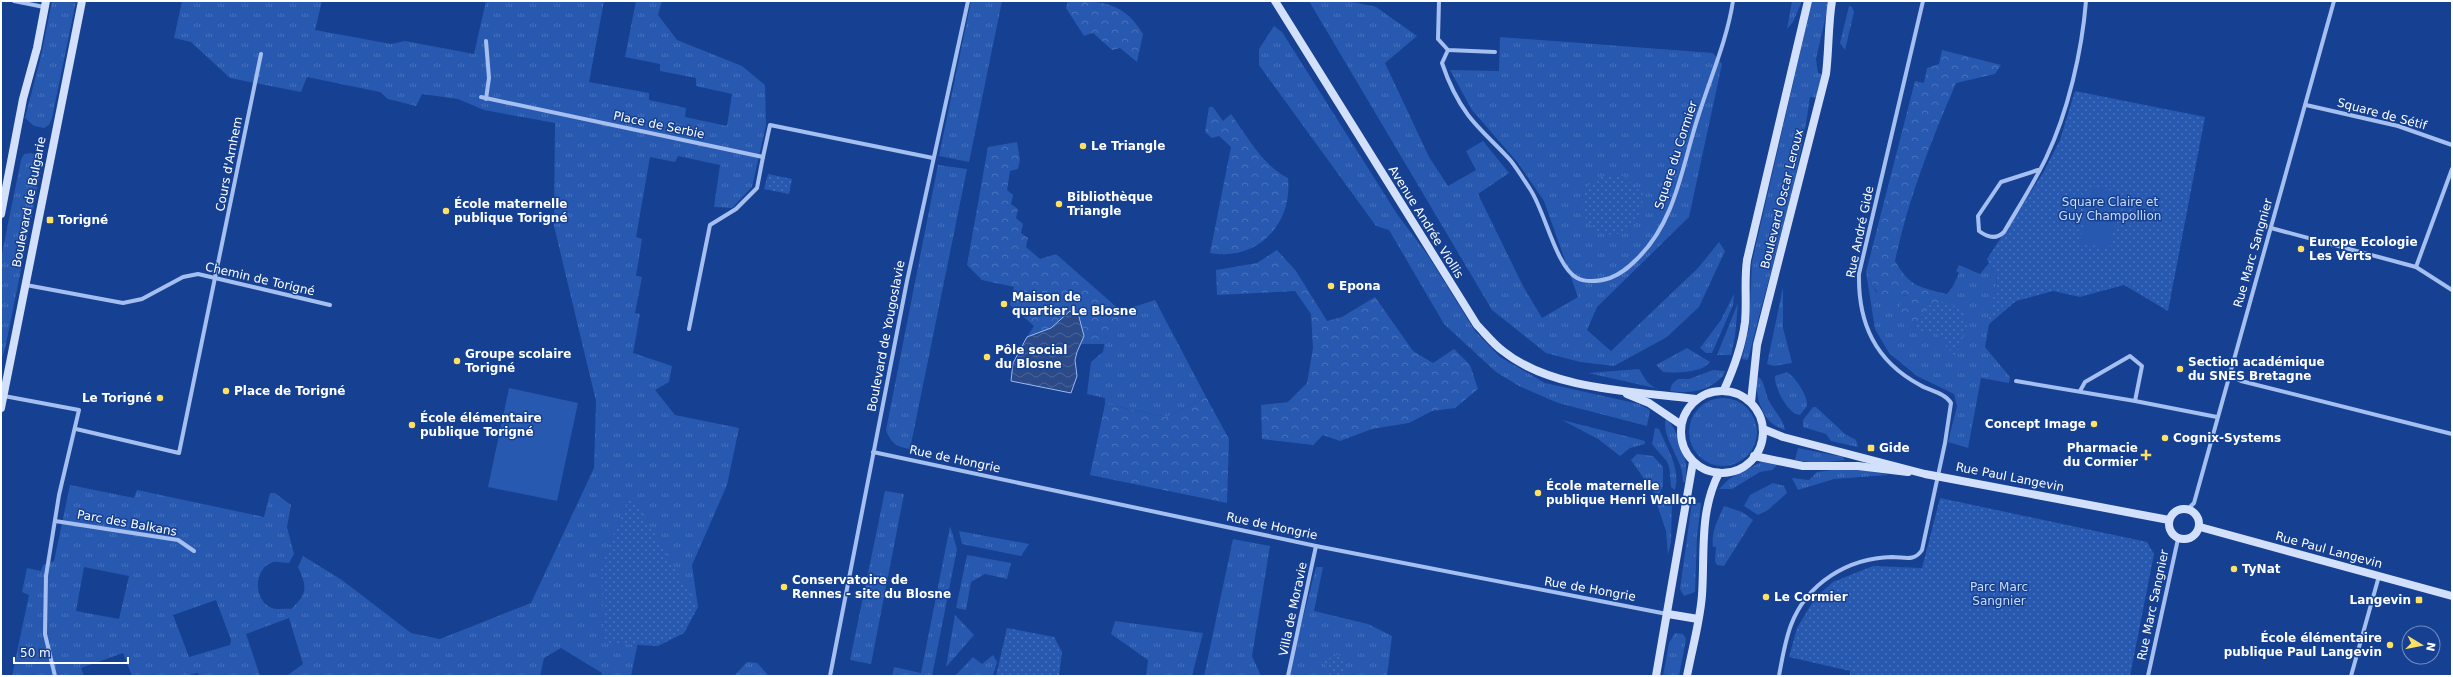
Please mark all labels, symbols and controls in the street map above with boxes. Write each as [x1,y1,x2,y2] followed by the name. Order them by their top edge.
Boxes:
[2336,95,2429,133] street label: Square de Sétif
[1652,99,1700,211] street label: Square du Cormier
[612,109,706,141] street label: Place de Serbie
[213,115,245,213] street label: Cours d'Arnhem
[1758,128,1806,270] street label: Boulevard Oscar Leroux
[9,135,49,269] street label: Boulevard de Bulgarie
[1091,139,1165,153] place label: Le Triangle
[1078,141,1088,151] marker: Le Triangle
[1386,163,1466,281] street label: Avenue Andrée Viollis
[1843,185,1877,279] street label: Rue André Gide
[1067,190,1153,218] place label: Bibliothèque Triangle
[2059,195,2161,223] park label: Square Claire et Guy Champollion
[454,196,568,225] place label: École maternelle publique Torigné
[2231,197,2275,309] street label: Rue Marc Sangnier
[1054,199,1064,209] marker: Bibliothèque Triangle
[441,206,451,216] marker: École maternelle publique Torigné
[58,213,108,227] place label: Torigné
[45,215,55,225] marker: Torigné
[2309,235,2418,263] place label: Europe Ecologie Les Verts
[2296,244,2306,254] marker: Europe Ecologie Les Verts
[864,259,908,413] street label: Boulevard de Yougoslavie
[204,260,316,298] street label: Chemin de Torigné
[1339,279,1381,293] place label: Epona
[1326,281,1336,291] marker: Epona
[1012,290,1137,318] place label: Maison de quartier Le Blosne
[999,299,1009,309] marker: Maison de quartier Le Blosne
[995,343,1067,371] place label: Pôle social du Blosne
[465,347,571,375] place label: Groupe scolaire Torigné
[982,352,992,362] marker: Pôle social du Blosne
[2188,355,2325,383] place label: Section académique du SNES Bretagne
[452,356,462,366] marker: Groupe scolaire Torigné
[2175,364,2185,374] marker: Section académique du SNES Bretagne
[234,384,345,398] place label: Place de Torigné
[221,386,231,396] marker: Place de Torigné
[82,391,152,405] place label: Le Torigné
[155,393,165,403] marker: Le Torigné
[420,410,542,439] place label: École élémentaire publique Torigné
[1985,417,2086,431] place label: Concept Image
[2089,419,2099,429] marker: Concept Image
[407,420,417,430] marker: École élémentaire publique Torigné
[2173,431,2281,445] place label: Cognix-Systems
[2160,433,2170,443] marker: Cognix-Systems
[1879,441,1910,455] place label: Gide
[2063,441,2138,469] place label: Pharmacie du Cormier
[908,443,1002,475] street label: Rue de Hongrie
[1866,443,1876,453] marker: Gide
[2141,450,2151,460] marker: Pharmacie du Cormier
[1955,460,2065,494] street label: Rue Paul Langevin
[1546,478,1696,507] place label: École maternelle publique Henri Wallon
[1533,488,1543,498] marker: École maternelle publique Henri Wallon
[76,507,178,539] street label: Parc des Balkans
[1225,510,1319,542] street label: Rue de Hongrie
[2274,529,2384,571] street label: Rue Paul Langevin
[2134,548,2172,662] street label: Rue Marc Sangnier
[1276,561,1310,657] street label: Villa de Moravie
[2242,562,2281,576] place label: TyNat
[2229,564,2239,574] marker: TyNat
[792,573,951,601] place label: Conservatoire de Rennes - site du Blosne
[1543,574,1637,604] street label: Rue de Hongrie
[1970,580,2028,608] park label: Parc Marc Sangnier
[779,582,789,592] marker: Conservatoire de Rennes - site du Blosne
[1774,590,1848,604] place label: Le Cormier
[1761,592,1771,602] marker: Le Cormier
[2350,593,2411,607] place label: Langevin
[2414,595,2424,605] marker: Langevin
[2401,625,2441,665] north arrow
[2224,630,2382,659] place label: École élémentaire publique Paul Langevin
[14,639,128,665] scale bar
[2385,640,2395,650] marker: École élémentaire publique Paul Langevin
[2423,641,2438,652] text: N
[20,646,51,660] text: 50 m

